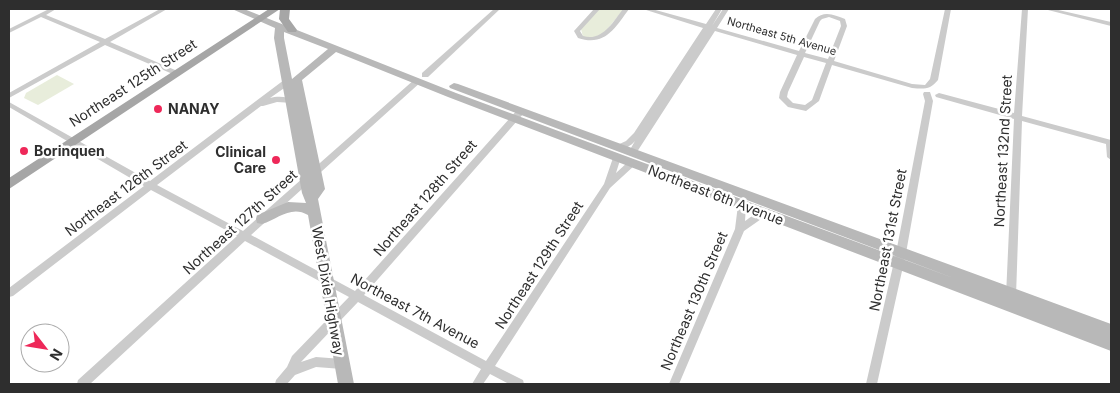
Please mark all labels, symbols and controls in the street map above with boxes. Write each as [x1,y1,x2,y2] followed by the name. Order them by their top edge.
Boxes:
[726,14,838,58] street label: Northeast 5th Avenue
[66,35,200,130] street label: Northeast 125th Street
[990,74,1015,228] street label: Northeast 132nd Street
[168,100,219,117] place label: NANAY
[152,103,164,115] marker: NANAY
[61,136,190,239] street label: Northeast 126th Street
[369,136,480,259] street label: Northeast 128th Street
[34,142,105,159] place label: Borinquen
[215,143,266,176] place label: Clinical Care
[18,145,30,157] marker: Borinquen
[270,154,282,166] marker: Clinical Care
[646,161,786,228] street label: Northeast 6th Avenue
[179,166,301,277] street label: Northeast 127th Street
[865,167,910,313] street label: Northeast 131st Street
[491,197,586,332] street label: Northeast 129th Street
[309,225,348,357] street label: West Dixie Highway
[657,229,731,373] street label: Northeast 130th Street
[348,269,482,352] street label: Northeast 7th Avenue
[20,323,70,373] north arrow
[47,346,67,364] text: N

